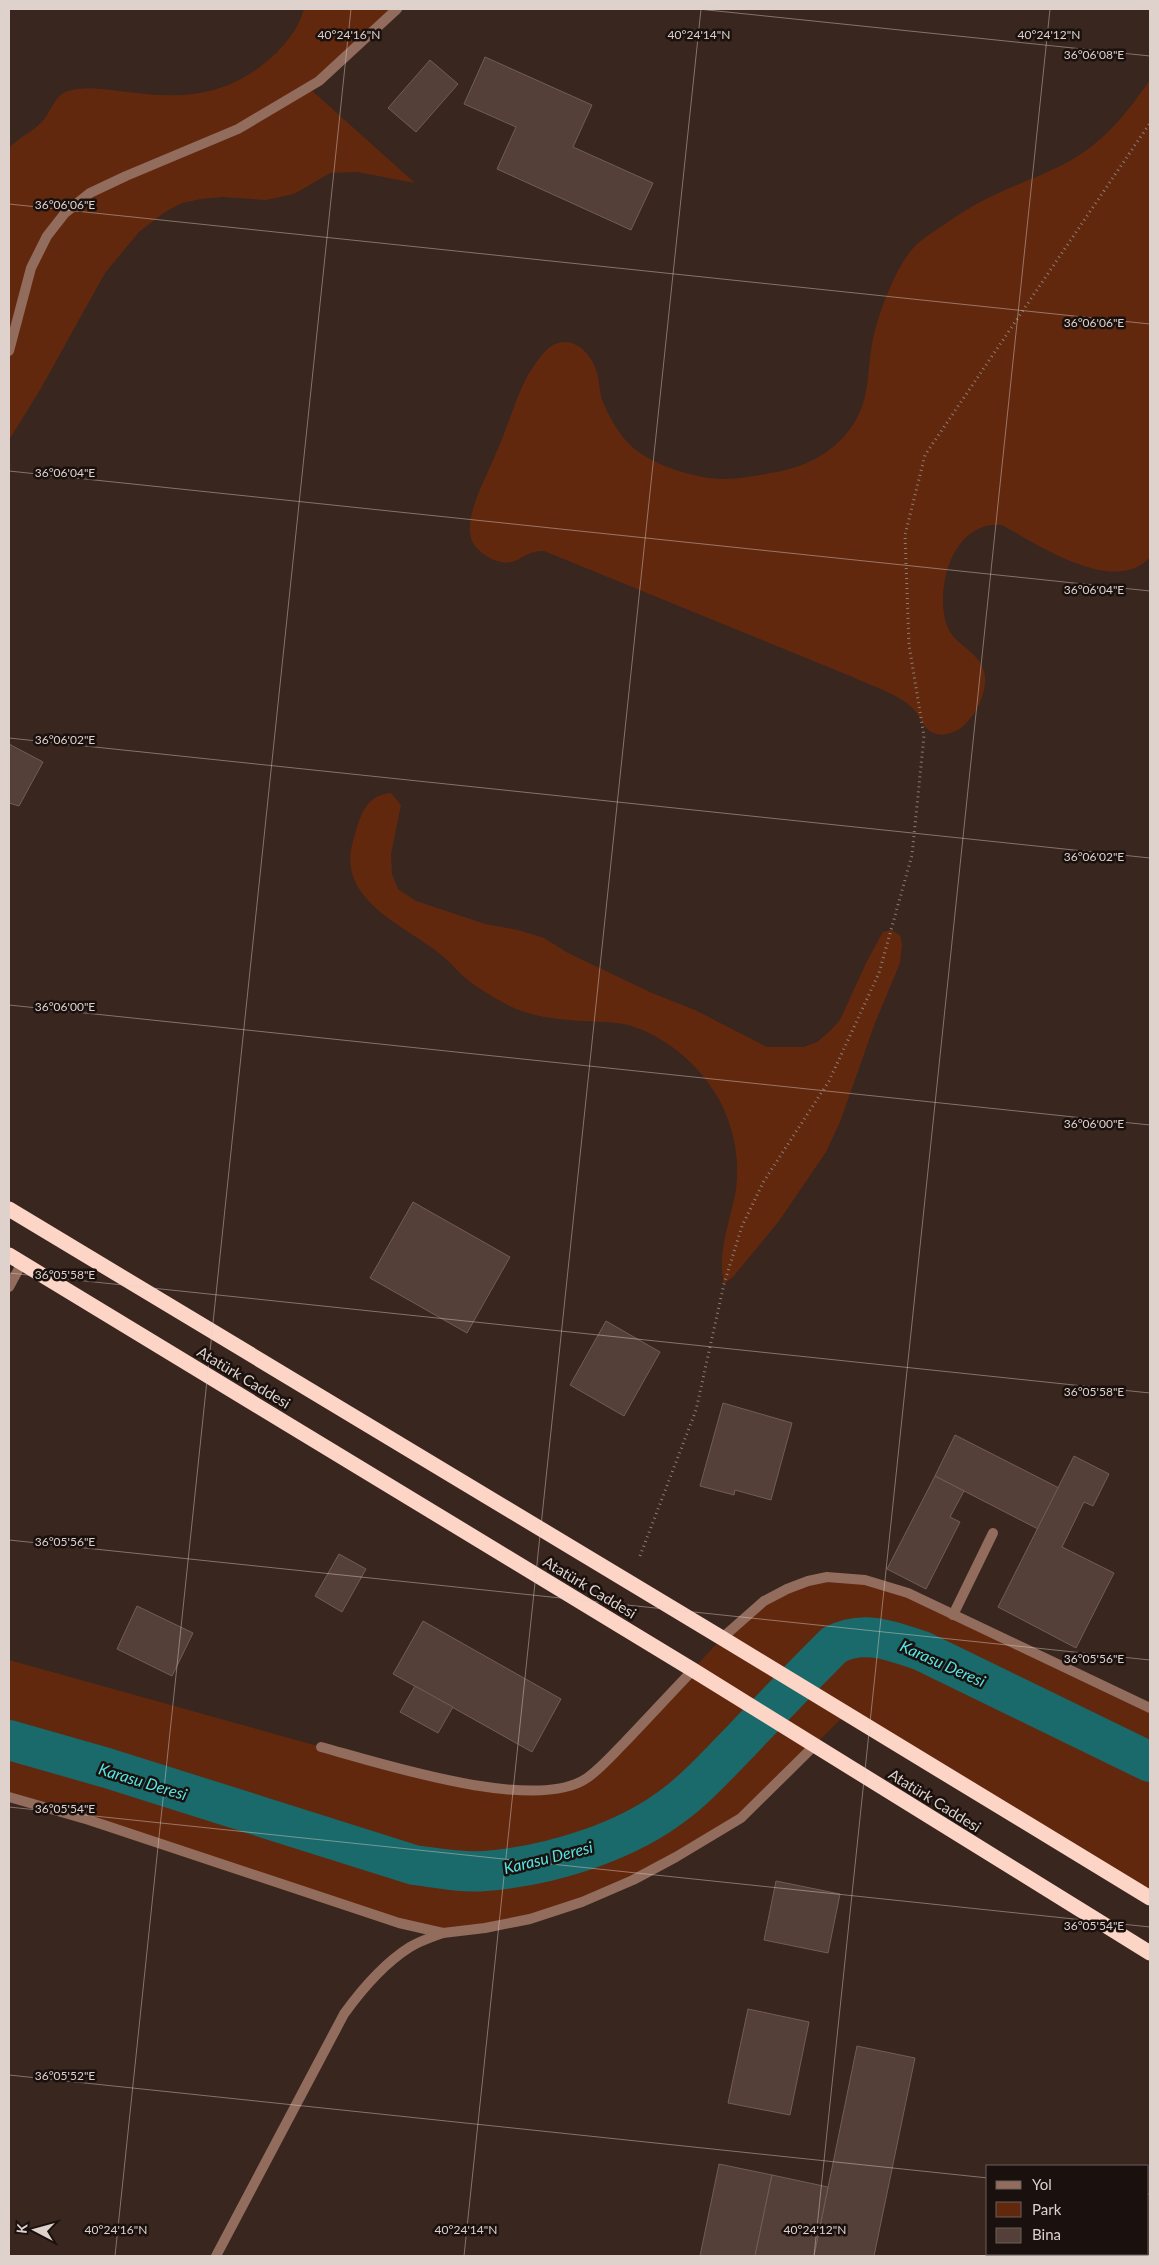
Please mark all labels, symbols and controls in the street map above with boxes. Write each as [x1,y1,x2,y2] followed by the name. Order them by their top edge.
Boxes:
[318,27,380,42] text: 40°24'16"N
[668,27,730,42] text: 40°24'14"N
[1018,27,1080,42] text: 40°24'12"N
[1064,47,1124,62] text: 36°06'08"E
[35,197,95,212] text: 36°06'06"E
[1064,315,1124,330] text: 36°06'06"E
[35,465,95,480] text: 36°06'04"E
[1064,582,1124,597] text: 36°06'04"E
[35,732,95,747] text: 36°06'02"E
[1064,849,1124,864] text: 36°06'02"E
[35,999,95,1014] text: 36°06'00"E
[1064,1116,1124,1131] text: 36°06'00"E
[35,1267,95,1282] text: 36°05'58"E
[194,1342,294,1412] street label: Atatürk Caddesi
[1064,1384,1124,1399] text: 36°05'58"E
[35,1534,95,1549] text: 36°05'56"E
[540,1552,640,1622] street label: Atatürk Caddesi
[897,1636,989,1690] water label: Karasu Deresi
[1064,1651,1124,1666] text: 36°05'56"E
[97,1759,190,1804] water label: Karasu Deresi
[886,1764,984,1836] street label: Atatürk Caddesi
[35,1801,95,1816] text: 36°05'54"E
[501,1837,595,1877] water label: Karasu Deresi
[1064,1918,1124,1933] text: 36°05'54"E
[35,2068,95,2083] text: 36°05'52"E
[986,2165,1149,2255] legend
[1032,2175,1052,2193] text: Yol
[1032,2200,1062,2218] text: Park
[10,2205,60,2255] north arrow
[85,2222,147,2237] text: 40°24'16"N
[435,2222,497,2237] text: 40°24'14"N
[784,2222,846,2237] text: 40°24'12"N
[13,2223,31,2234] text: K
[1032,2225,1061,2243] text: Bina

